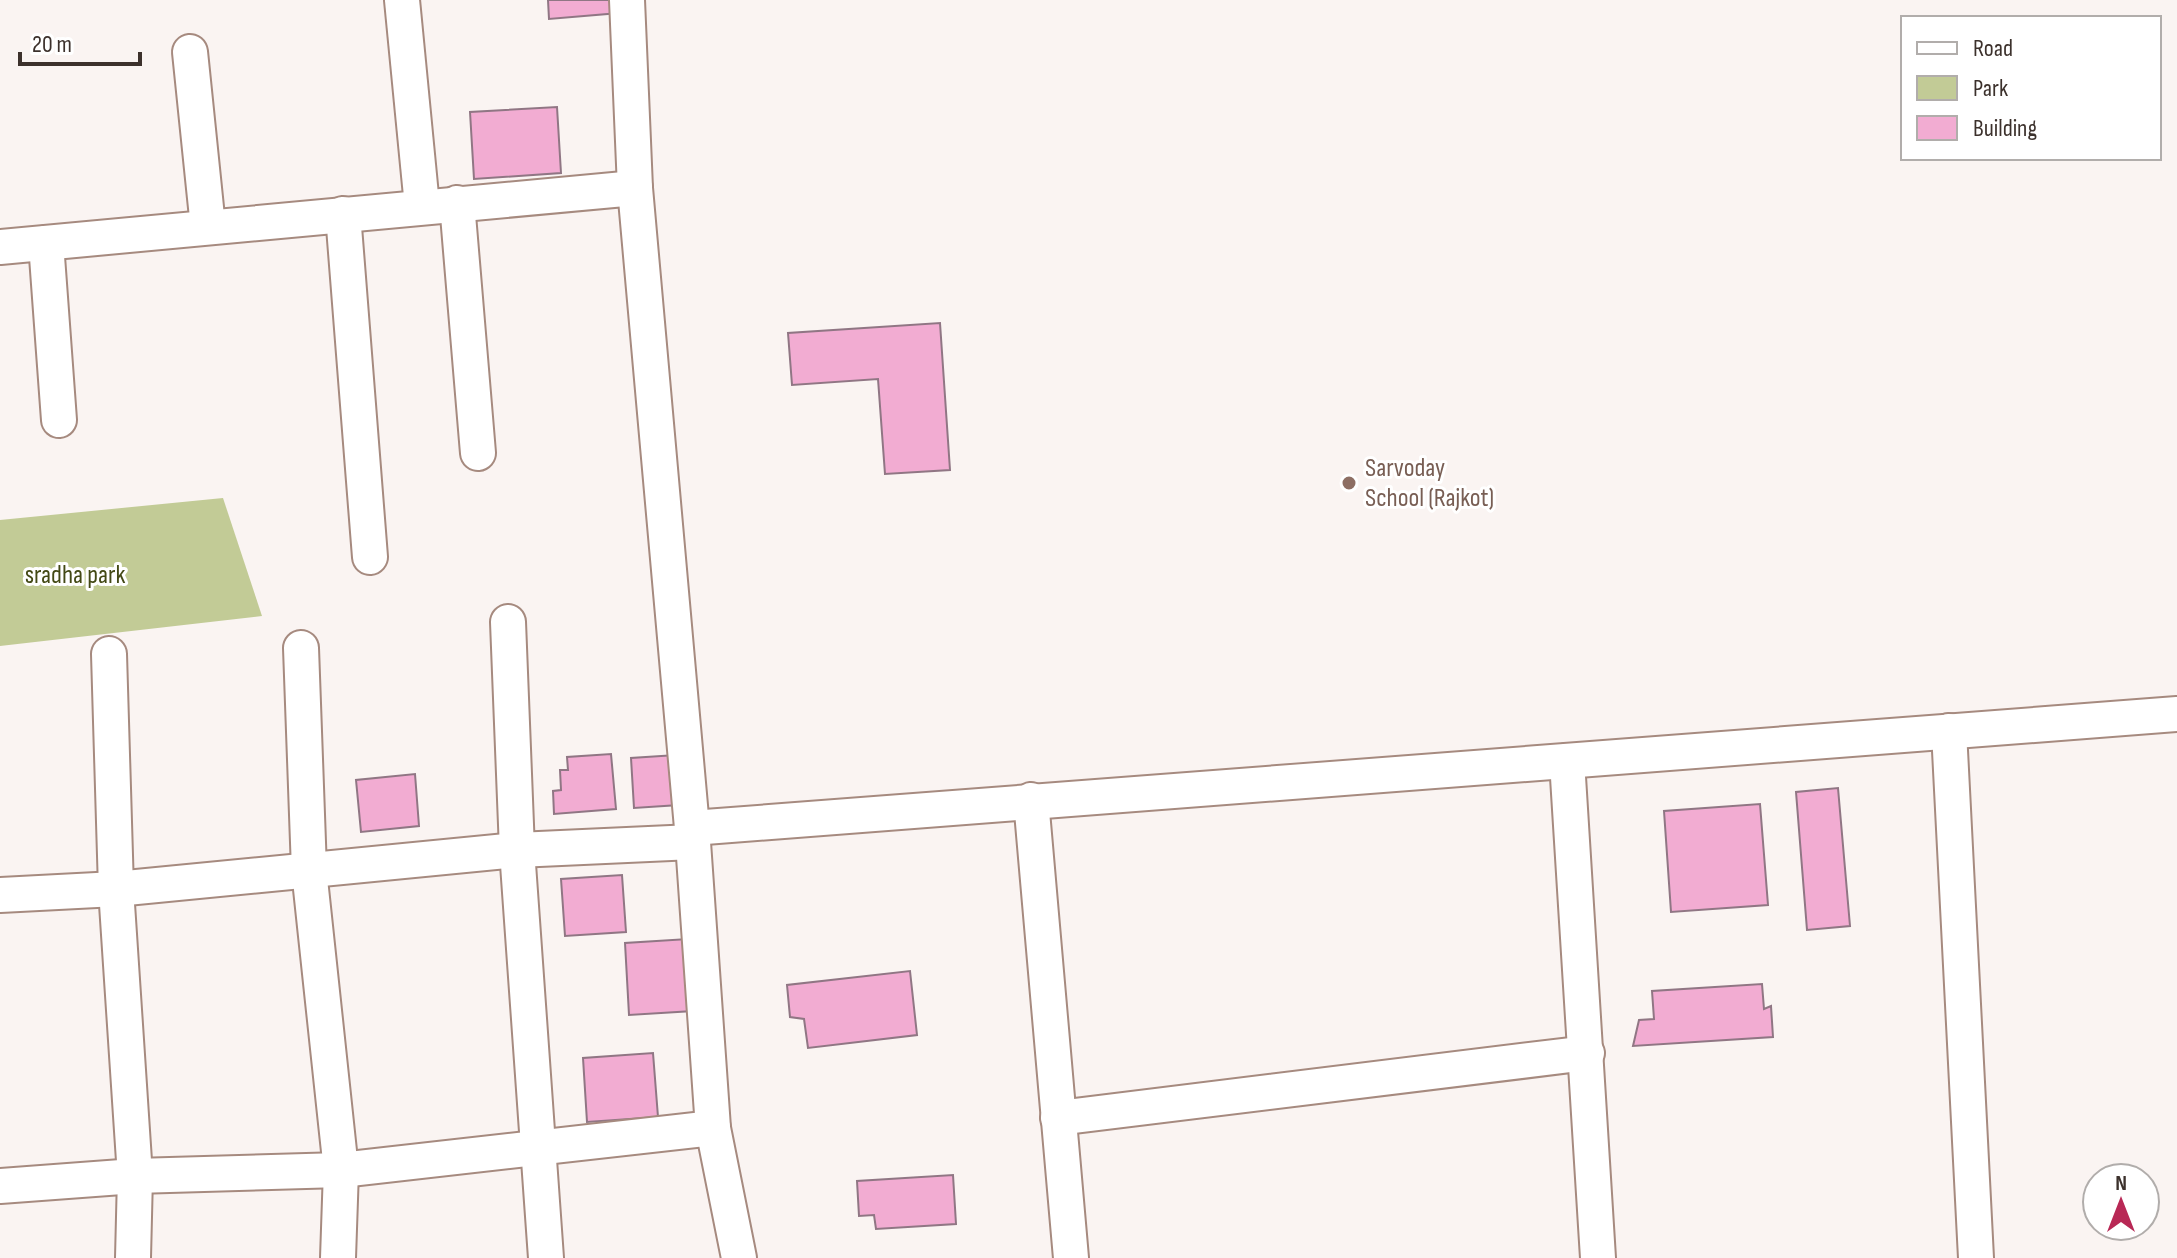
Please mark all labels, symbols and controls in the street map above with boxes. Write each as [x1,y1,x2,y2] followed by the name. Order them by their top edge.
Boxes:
[20,16,140,66] scale bar
[1901,16,2161,160] legend
[32,30,72,59] text: 20 m
[1973,34,2013,63] text: Road
[1973,74,2008,103] text: Park
[1973,114,2037,143] text: Building
[1365,453,1494,514] place label: Sarvoday School (Rajkot)
[1340,474,1358,492] marker: Sarvoday School (Rajkot)
[25,560,125,591] park label: sradha park
[2081,1162,2161,1242] north arrow
[2115,1170,2127,1197] text: N

